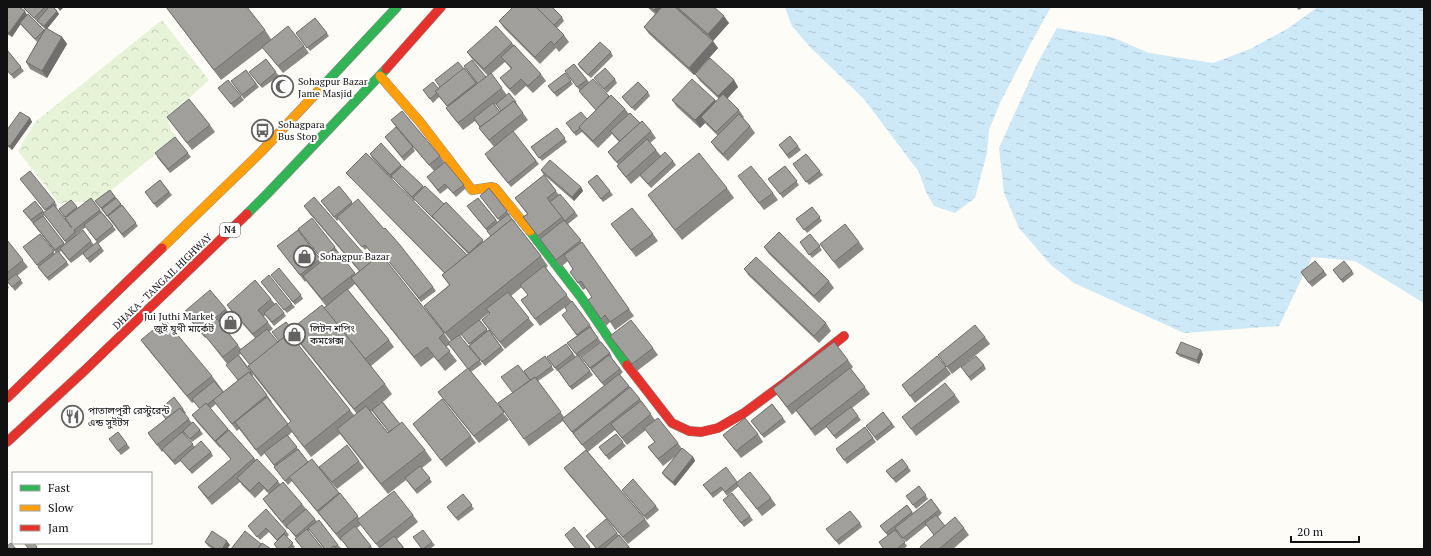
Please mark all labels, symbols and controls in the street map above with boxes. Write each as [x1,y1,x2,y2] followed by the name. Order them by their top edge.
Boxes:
[270,74,296,100] mosque icon: Sohagpur Bazar Jame Masjid
[298,75,368,100] place label: Sohagpur Bazar Jame Masjid
[249,117,275,143] bus stop icon: Sohagpara Bus Stop
[278,118,325,143] place label: Sohagpara Bus Stop
[220,223,240,237] road number: N4
[110,230,215,332] street label: DHAKA - TANGAIL HIGHWAY
[292,243,318,269] shop icon: Sohagpur Bazar
[320,250,390,263] place label: Sohagpur Bazar
[217,309,243,335] shop icon: Jui Juthi Market জুই যুথী মার্কেট
[144,310,215,335] place label: Jui Juthi Market জুই যুথী মার্কেট
[281,321,307,347] shop icon: লিটন শপিং কমপ্লেক্স
[309,322,356,347] place label: লিটন শপিং কমপ্লেক্স
[59,403,85,429] restaurant icon: পাতালপুরী রেস্টুরেন্ট এন্ড সুইটস
[88,404,170,429] place label: পাতালপুরী রেস্টুরেন্ট এন্ড সুইটস
[12,472,152,544] legend
[48,480,71,495] text: Fast
[48,500,74,515] text: Slow
[1291,518,1359,544] scale bar
[48,520,69,535] text: Jam
[1297,524,1324,539] text: 20 m

